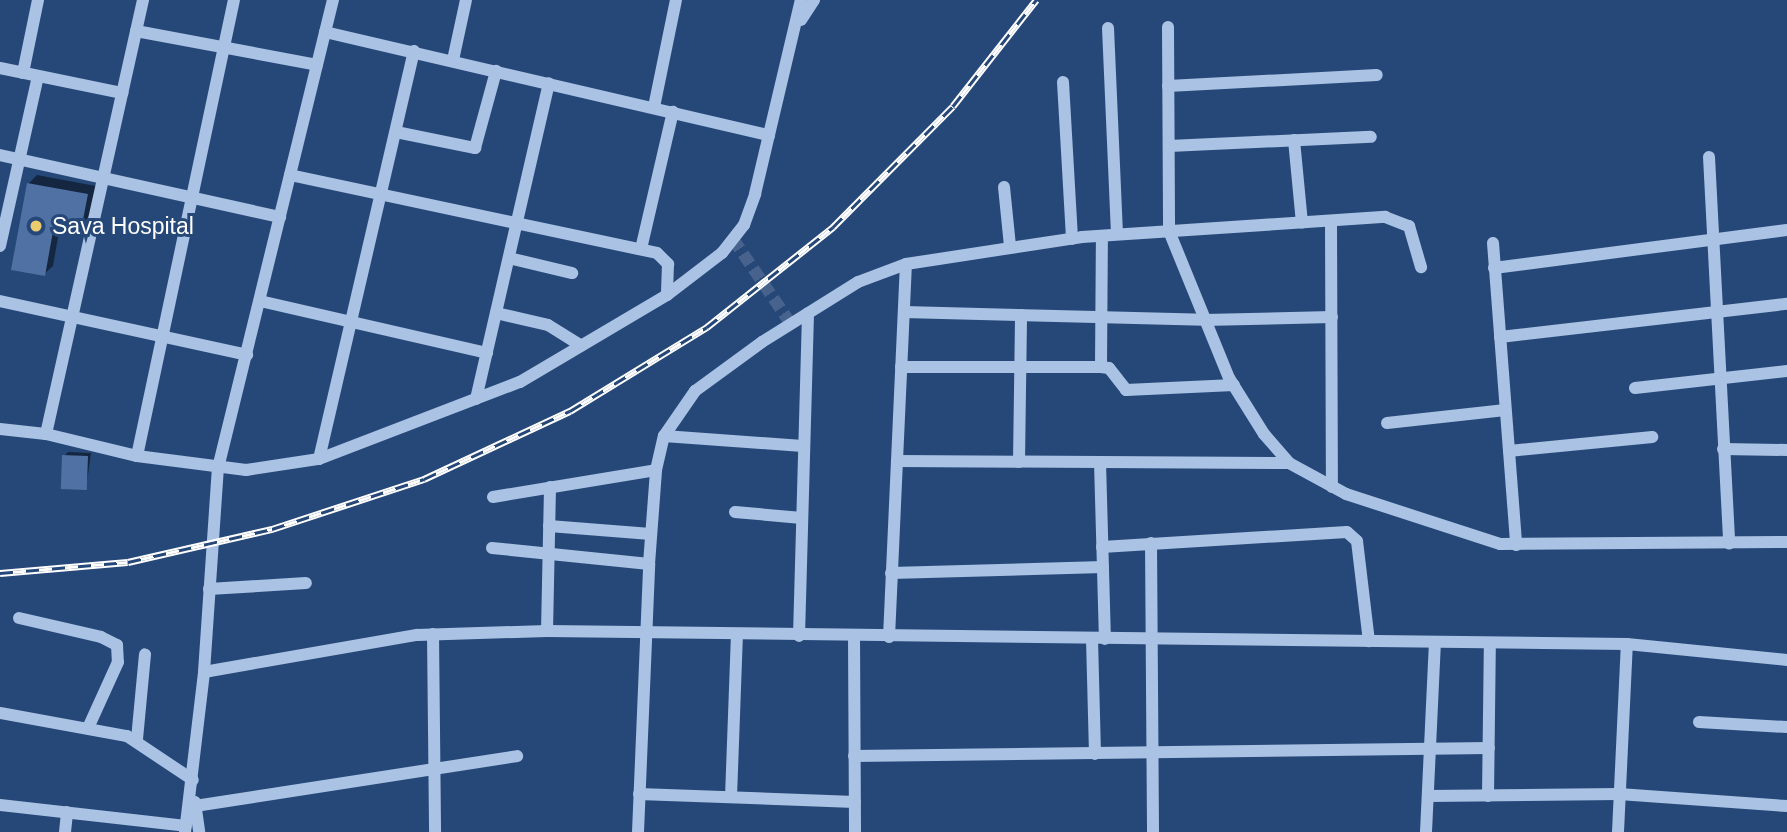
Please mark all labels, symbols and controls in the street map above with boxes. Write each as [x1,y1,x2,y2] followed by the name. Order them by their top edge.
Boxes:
[52,212,194,240] place label: Sava Hospital
[26,216,46,236] marker: Sava Hospital

